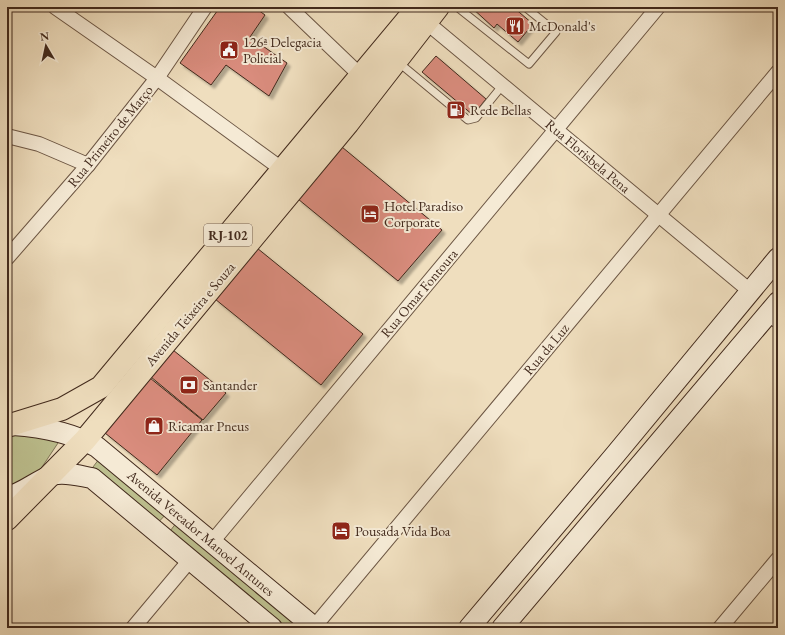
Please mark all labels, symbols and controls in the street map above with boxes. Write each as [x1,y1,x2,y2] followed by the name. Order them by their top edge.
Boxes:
[504,15,526,37] restaurant icon: McDonald's
[529,17,596,35] place label: McDonald's
[26,26,66,66] north arrow
[39,28,50,44] text: N
[243,33,322,67] place label: 126ª Delegacia Policial
[218,39,240,61] public building icon: 126ª Delegacia Policial
[63,81,157,191] street label: Rua Primeiro de Março
[445,99,467,121] fuel station icon: Rede Bellas
[470,101,532,119] place label: Rede Bellas
[542,115,635,197] street label: Rua Florisbela Pena
[384,197,463,231] place label: Hotel Paradiso Corporate
[359,203,381,225] hotel icon: Hotel Paradiso Corporate
[204,224,252,246] road number: RJ-102
[377,245,462,341] street label: Rua Omar Fontoura
[140,258,239,371] street label: Avenida Teixeira e Souza
[519,319,573,379] street label: Rua da Luz
[178,374,200,396] bank icon: Santander
[203,376,257,394] place label: Santander
[143,415,165,437] shop icon: Ricamar Pneus
[168,417,249,435] place label: Ricamar Pneus
[123,465,279,600] street label: Avenida Vereador Manoel Antunes
[330,520,352,542] hotel icon: Pousada Vida Boa
[355,522,451,540] place label: Pousada Vida Boa

